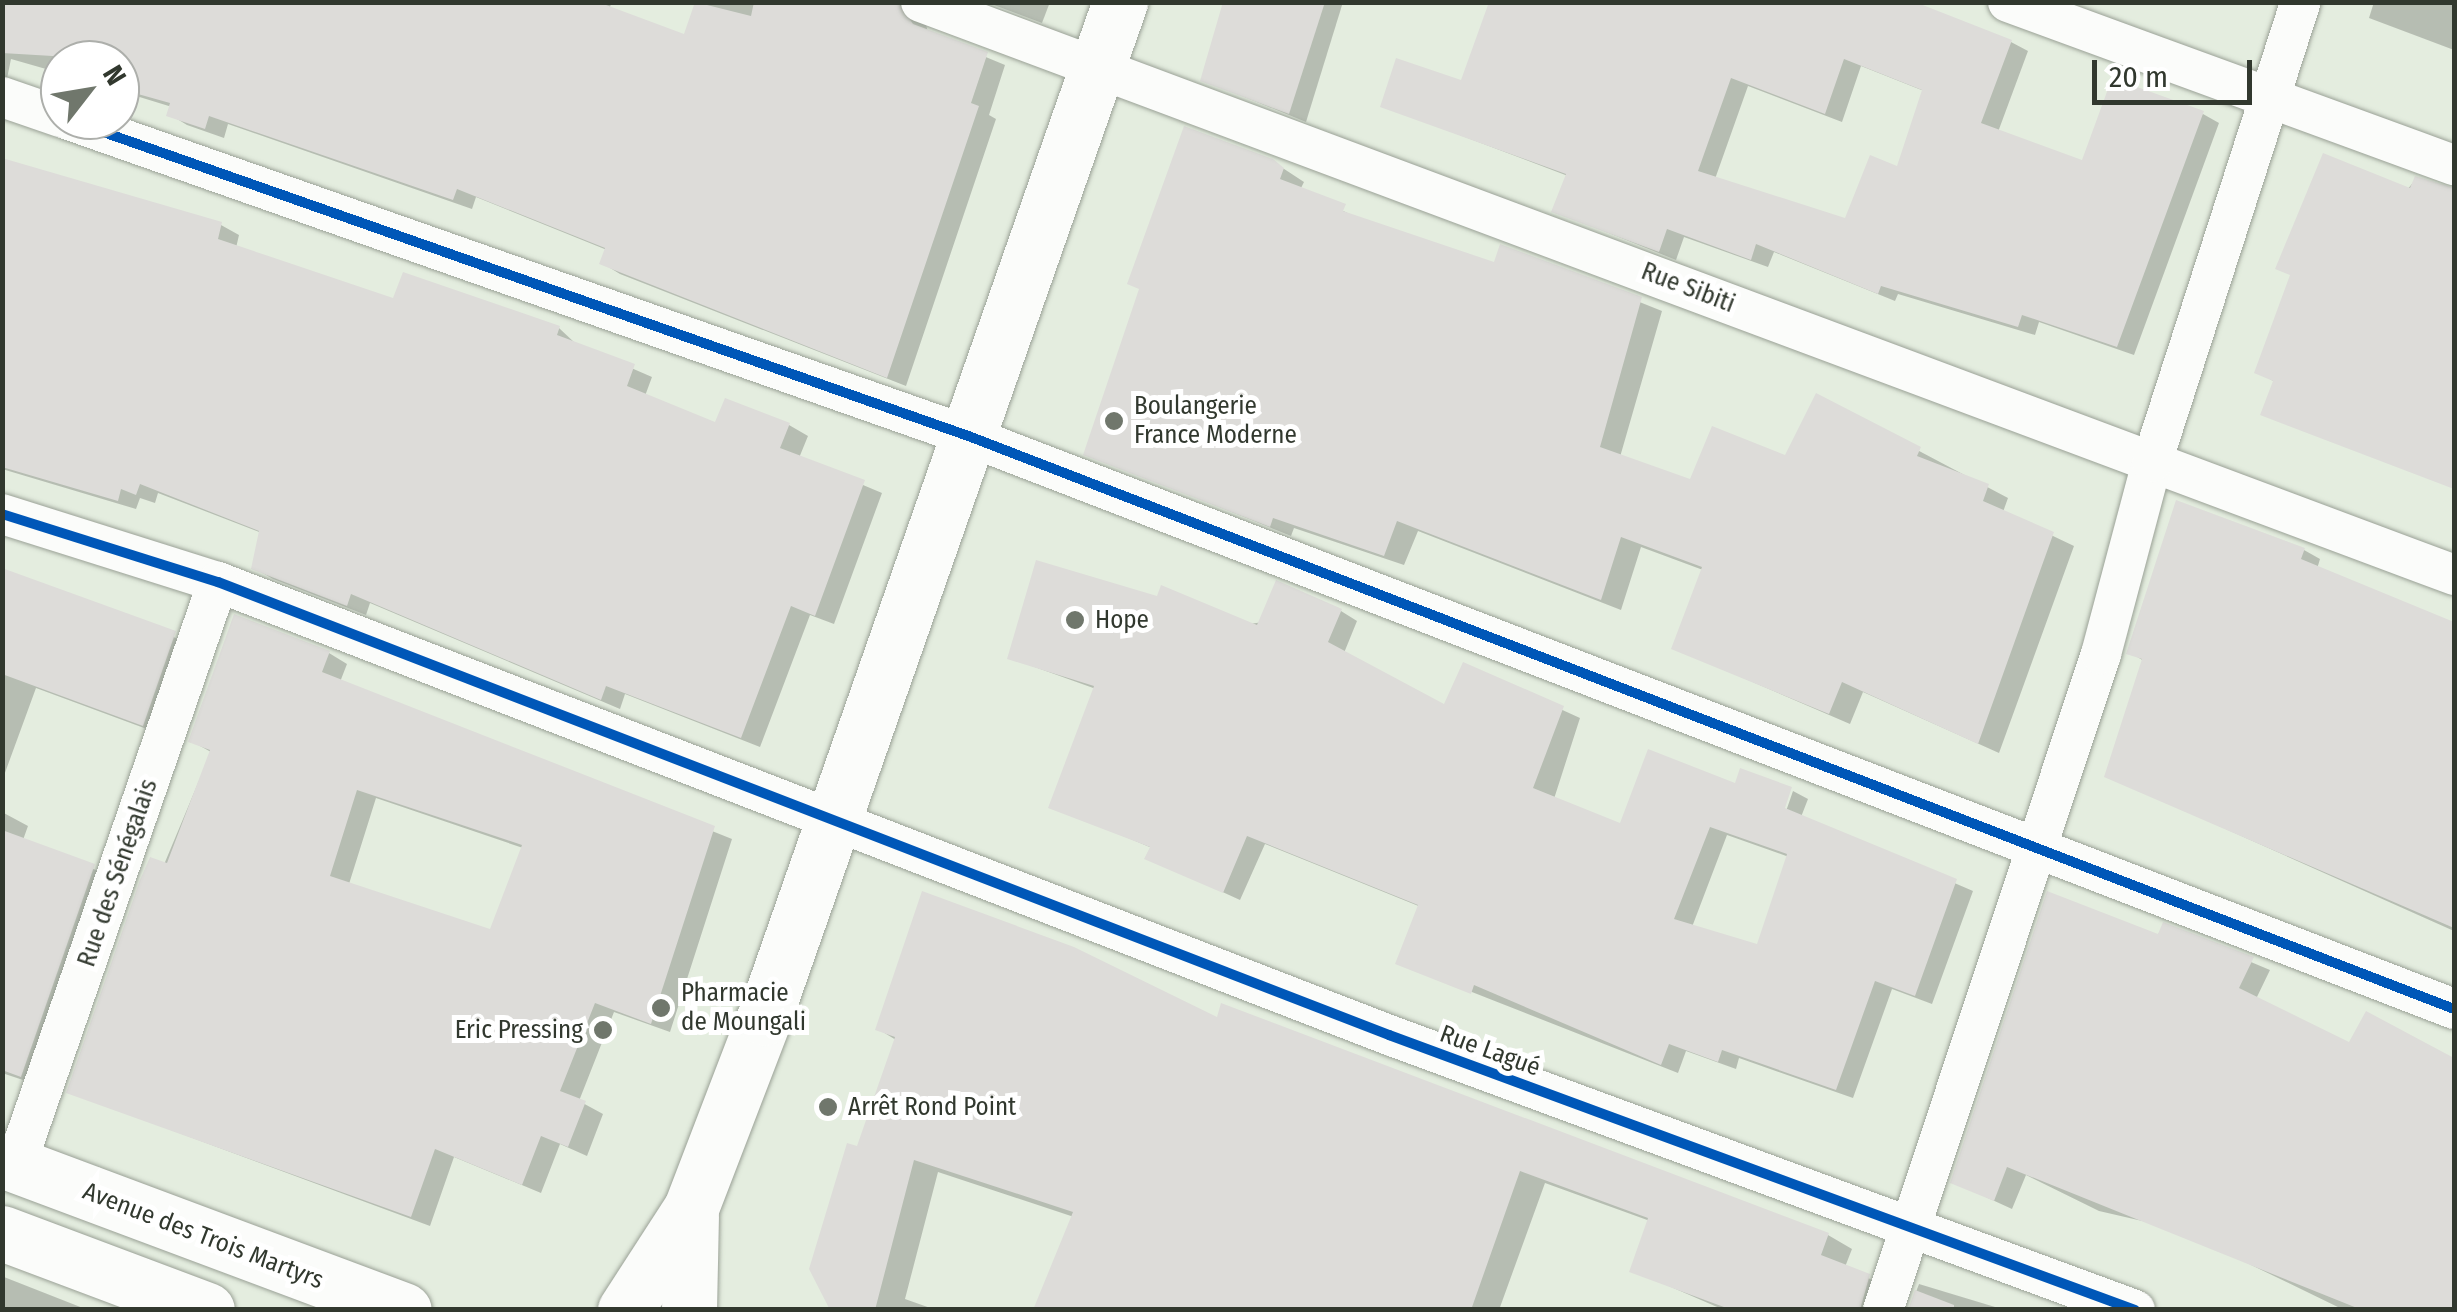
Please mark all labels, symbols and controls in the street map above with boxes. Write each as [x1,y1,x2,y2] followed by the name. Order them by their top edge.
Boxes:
[40,40,140,140] north arrow
[2097,40,2257,102] scale bar
[2109,59,2168,95] text: 20 m
[96,60,133,91] text: N
[1637,256,1739,320] street label: Rue Sibiti
[1134,392,1297,451] place label: Boulangerie France Moderne
[1103,410,1125,432] marker: Boulangerie France Moderne
[1095,605,1149,635] place label: Hope
[1064,609,1086,631] marker: Hope
[72,775,164,971] street label: Rue des Sénégalais
[681,979,806,1038] place label: Pharmacie de Moungali
[650,997,672,1019] marker: Pharmacie de Moungali
[455,1015,583,1045] place label: Eric Pressing
[592,1019,614,1041] marker: Eric Pressing
[1436,1019,1544,1083] street label: Rue Lagué
[848,1092,1016,1122] place label: Arrêt Rond Point
[817,1096,839,1118] marker: Arrêt Rond Point
[78,1176,328,1296] street label: Avenue des Trois Martyrs

